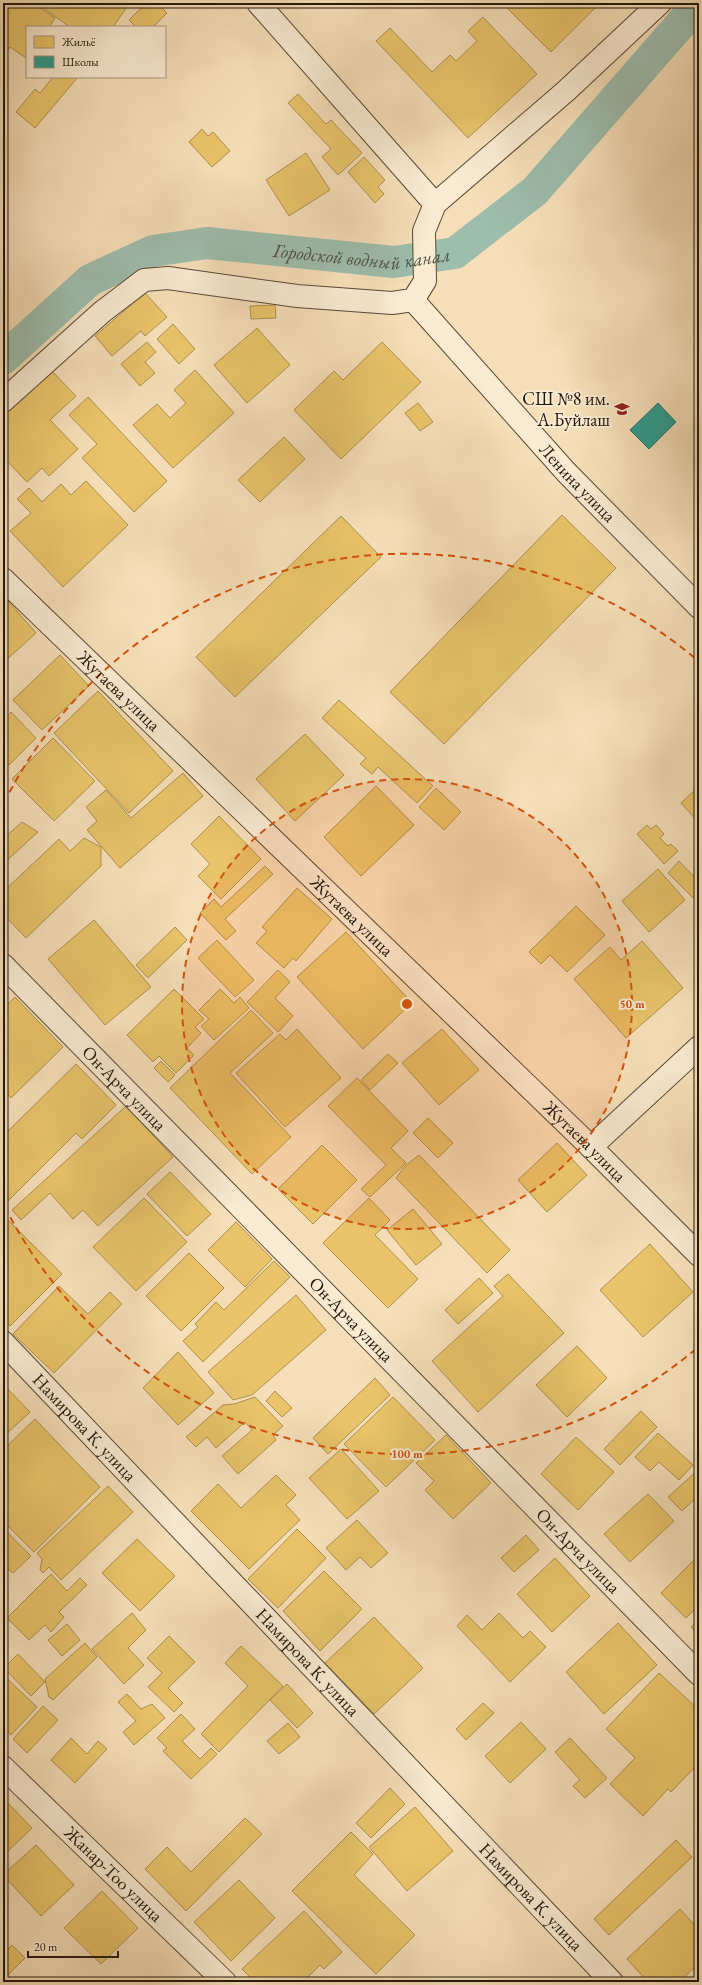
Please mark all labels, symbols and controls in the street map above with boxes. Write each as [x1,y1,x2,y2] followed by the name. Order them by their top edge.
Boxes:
[26,26,166,78] legend
[61,34,96,50] text: Жильё
[62,54,99,70] text: Школы
[271,238,452,275] water label: Городской водный канал
[522,387,611,431] place label: СШ №8 им. А.Буйлаш
[613,400,631,418] school or university icon: СШ №8 им. А.Буйлаш
[535,438,622,528] street label: Ленина улица
[72,644,166,736] street label: Жутаева улица
[305,869,399,962] street label: Жутаева улица
[619,996,645,1012] text: 50 m
[400,997,414,1011] centre of rings
[78,1041,172,1136] street label: Он-Арча улица
[538,1095,632,1187] street label: Жутаева улица
[304,1272,399,1367] street label: Он-Арча улица
[28,1368,142,1487] street label: Намирова К. улица
[391,1446,423,1462] text: 100 m
[531,1503,626,1599] street label: Он-Арча улица
[251,1603,366,1721] street label: Намирова К. улица
[59,1820,169,1927] street label: Жанар-Тоо улица
[474,1838,589,1956] street label: Намирова К. улица
[28,1933,118,1959] scale bar
[34,1939,58,1955] text: 20 m

